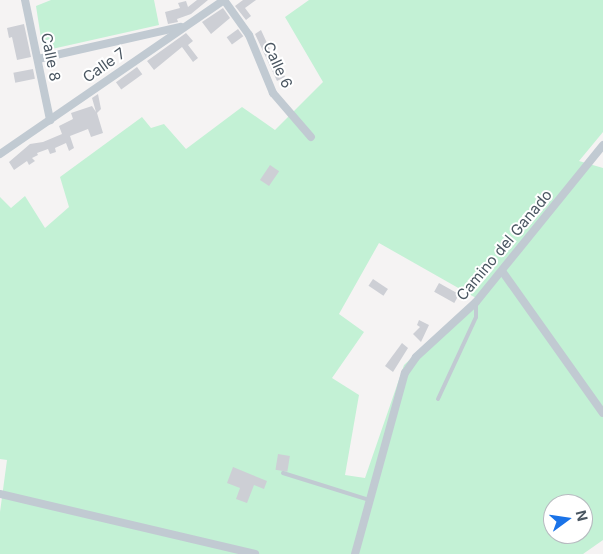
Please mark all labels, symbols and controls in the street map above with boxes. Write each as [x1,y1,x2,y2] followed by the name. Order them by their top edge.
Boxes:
[38,31,64,83] street label: Calle 8
[260,39,296,91] street label: Calle 6
[79,44,129,86] street label: Calle 7
[452,186,556,304] street label: Camino del Ganado
[543,494,593,544] north arrow
[573,508,592,523] text: N

